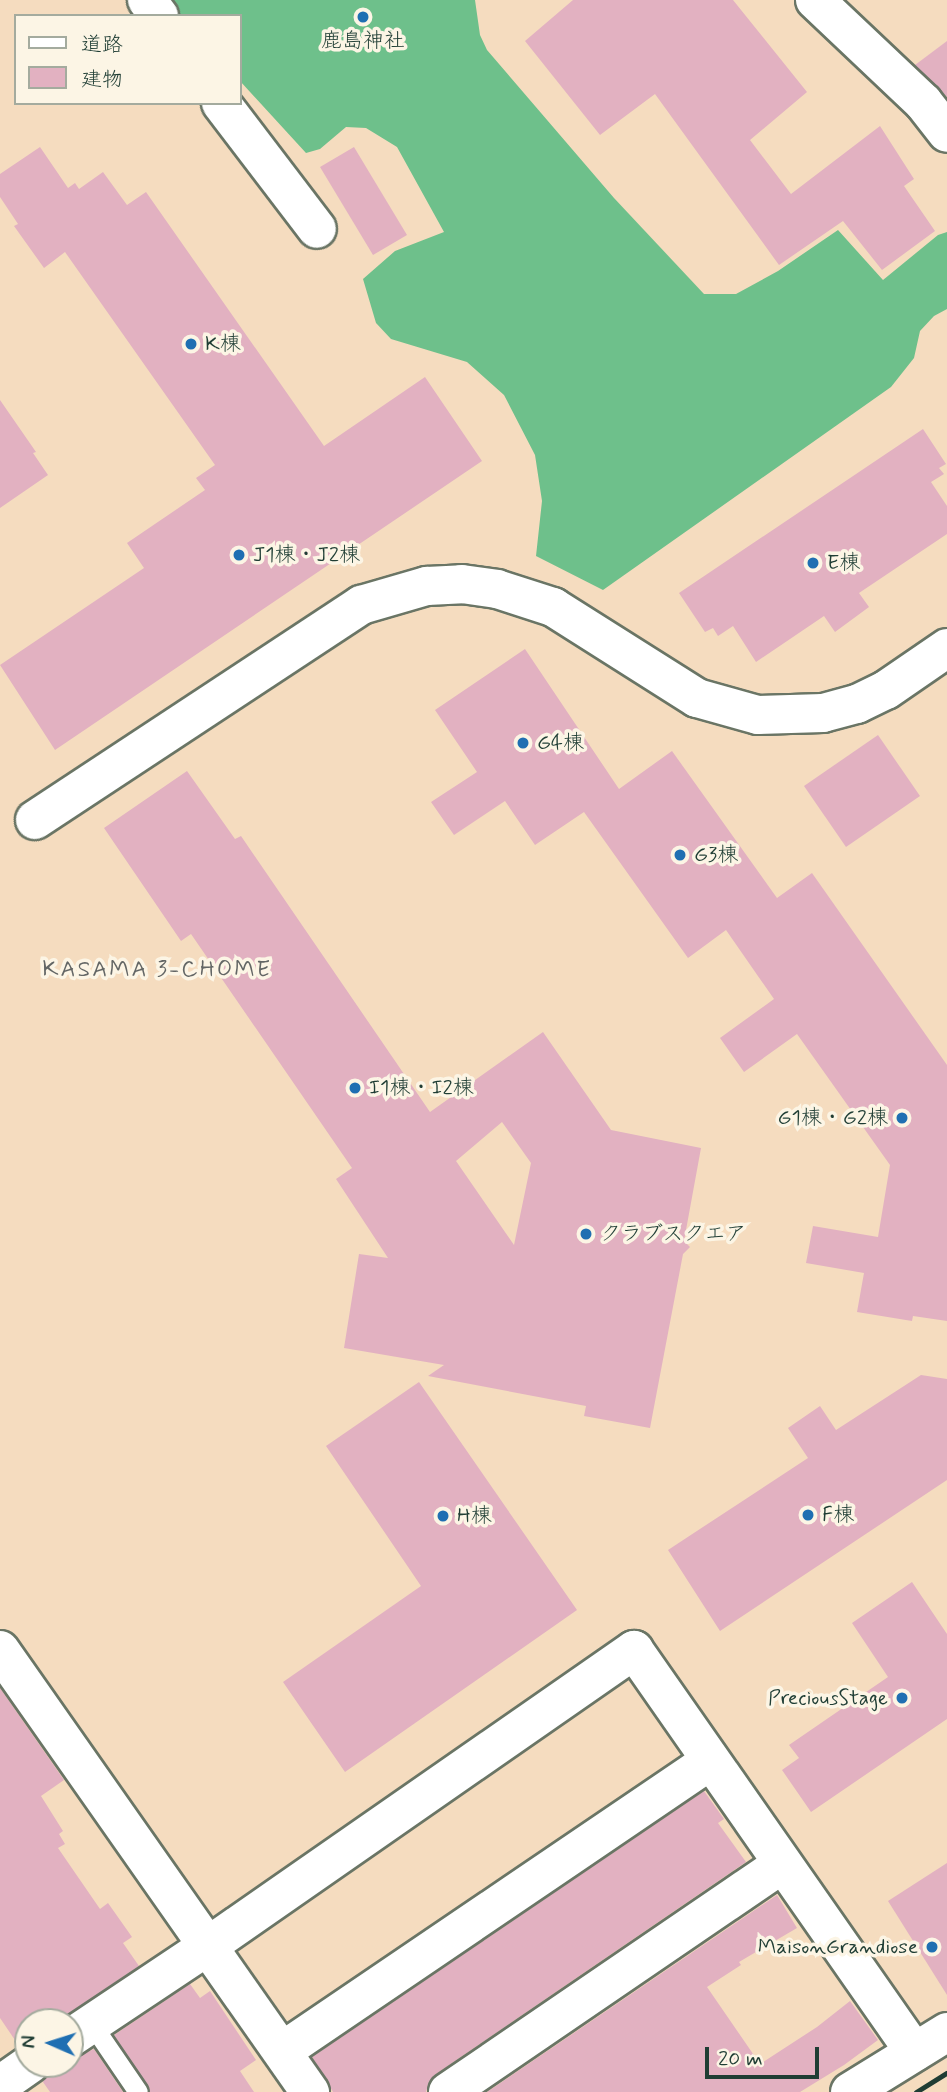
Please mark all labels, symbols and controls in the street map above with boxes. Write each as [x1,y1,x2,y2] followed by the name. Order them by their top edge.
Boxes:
[355,9,371,25] marker: 鹿島神社
[14,14,242,105] legend
[321,28,405,54] place label: 鹿島神社
[81,31,123,59] text: 道路
[81,66,123,94] text: 建物
[205,331,241,357] place label: K棟
[183,336,199,352] marker: K棟
[253,542,360,568] place label: J1棟・J2棟
[231,547,247,563] marker: J1棟・J2棟
[827,550,860,576] place label: E棟
[805,555,821,571] marker: E棟
[537,730,584,756] place label: G4棟
[515,735,531,751] marker: G4棟
[694,842,738,868] place label: G3棟
[672,847,688,863] marker: G3棟
[46,956,268,984] district label: KASAMA 3-CHOME
[369,1075,474,1101] place label: I1棟・I2棟
[347,1080,363,1096] marker: I1棟・I2棟
[778,1105,888,1131] place label: G1棟・G2棟
[894,1110,910,1126] marker: G1棟・G2棟
[600,1221,747,1247] place label: クラブスクエア
[578,1226,594,1242] marker: クラブスクエア
[822,1502,854,1528] place label: F棟
[457,1503,492,1529] place label: H棟
[800,1507,816,1523] marker: F棟
[435,1508,451,1524] marker: H棟
[768,1685,888,1711] place label: PreciousStage
[894,1690,910,1706] marker: PreciousStage
[758,1934,918,1960] place label: MaisonGrandiose
[924,1939,940,1955] marker: MaisonGrandiose
[14,2008,84,2078] north arrow
[709,2032,823,2076] scale bar
[17,2035,42,2049] text: N
[718,2045,763,2073] text: 20 m

